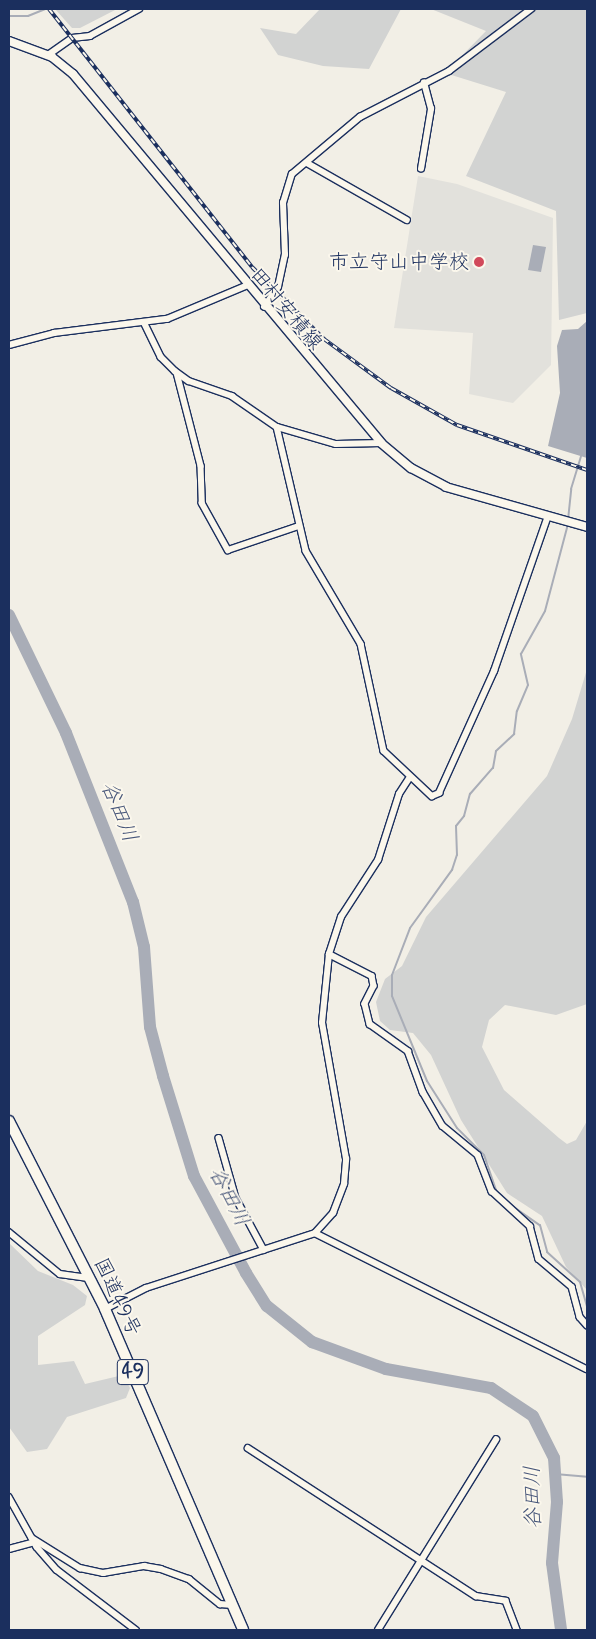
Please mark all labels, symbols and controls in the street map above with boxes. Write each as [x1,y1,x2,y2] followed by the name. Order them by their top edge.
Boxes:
[329,250,469,274] place label: 市立守山中学校
[473,256,485,268] marker: 市立守山中学校
[245,263,327,355] street label: 田村安積線
[96,778,142,846] water label: 谷田川
[203,1163,255,1231] water label: 谷田川
[88,1254,146,1340] street label: 国道49号
[117,1355,149,1388] road number: 49
[520,1465,546,1529] water label: 谷田川

